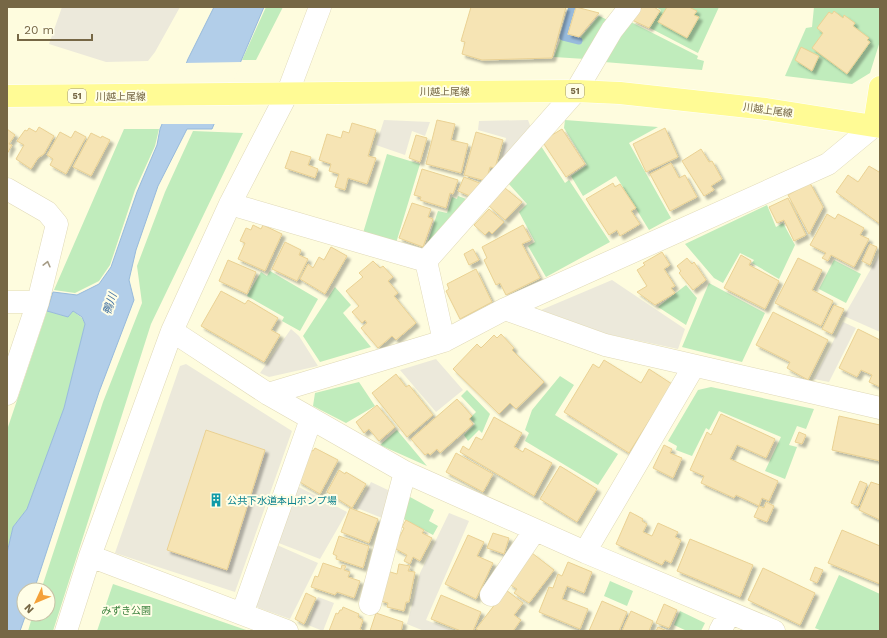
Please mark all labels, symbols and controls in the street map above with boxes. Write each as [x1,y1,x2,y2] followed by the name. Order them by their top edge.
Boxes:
[18,16,92,42] scale bar
[24,23,54,37] text: 20 m
[566,84,584,98] road number: 51
[420,86,470,97] street label: 川越上尾線
[68,89,86,103] road number: 51
[96,91,146,102] street label: 川越上尾線
[742,101,794,119] street label: 川越上尾線
[43,261,51,267] one-way arrow
[100,291,120,316] water label: 鴨川
[208,492,224,508] building icon: 公共下水道本山ポンプ場
[227,495,337,506] place label: 公共下水道本山ポンプ場
[16,582,56,622] north arrow
[22,601,37,616] text: N
[101,605,151,616] park label: みずき公園

